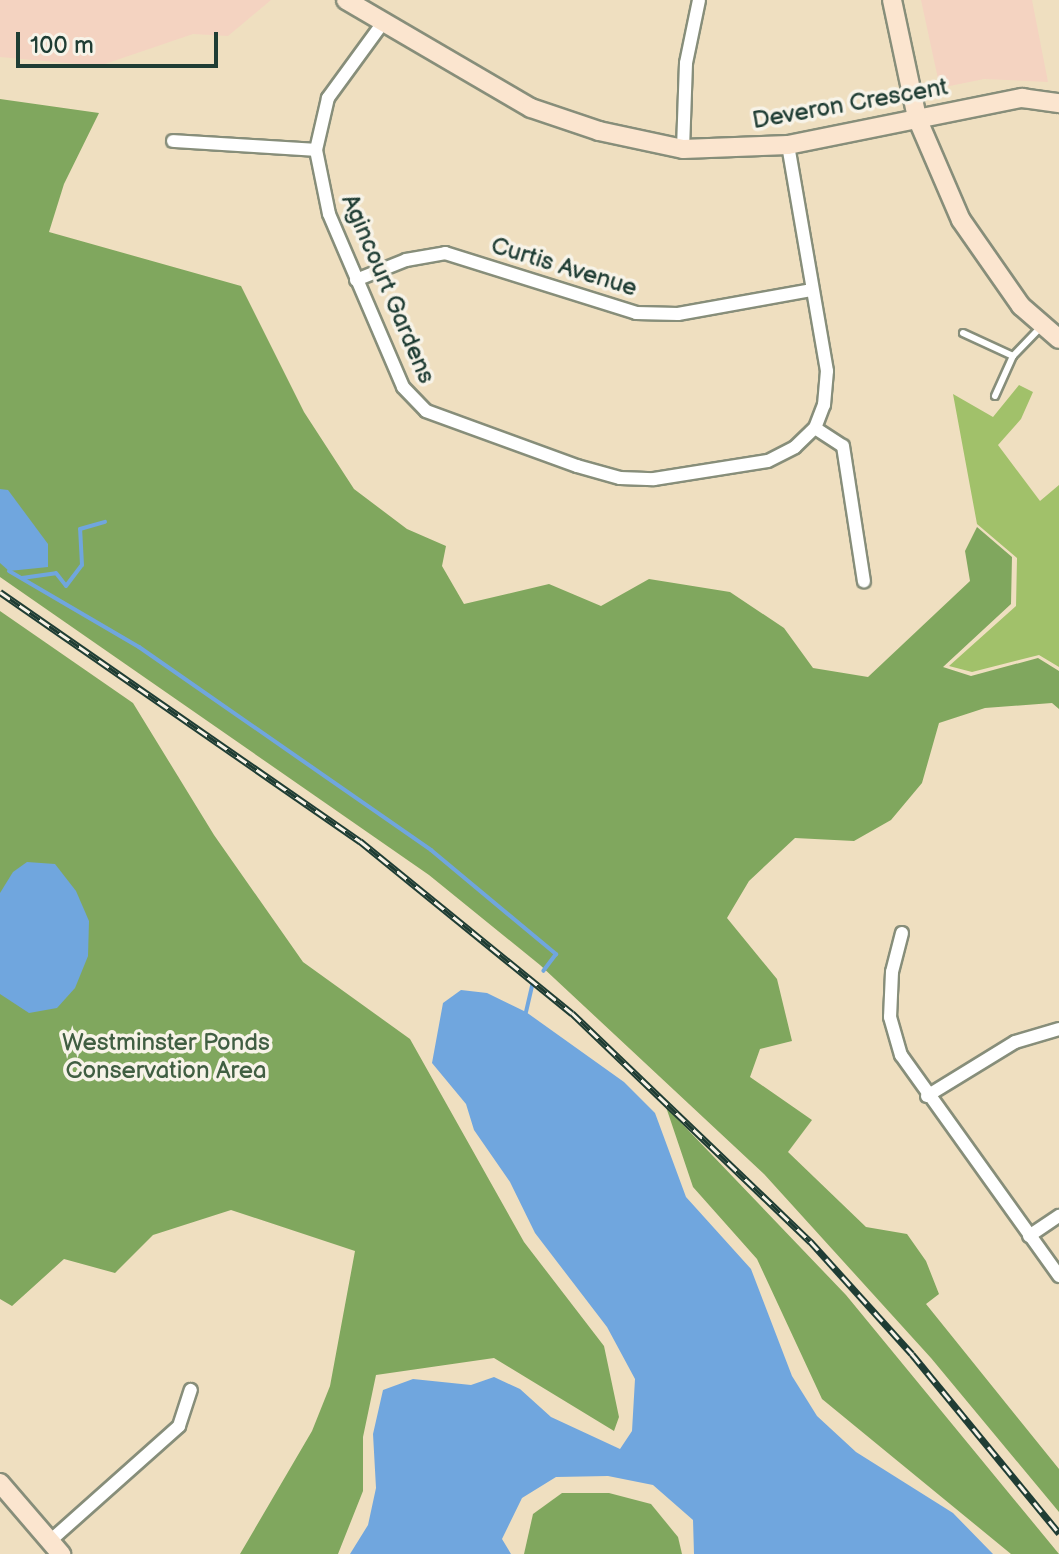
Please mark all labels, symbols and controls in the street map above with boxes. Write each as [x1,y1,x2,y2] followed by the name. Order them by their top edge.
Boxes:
[20,16,222,66] scale bar
[30,31,94,60] text: 100 m
[750,73,950,135] street label: Deveron Crescent
[335,190,441,388] street label: Agincourt Gardens
[487,231,641,303] street label: Curtis Avenue
[62,1029,270,1085] park label: Westminster Ponds Conservation Area

